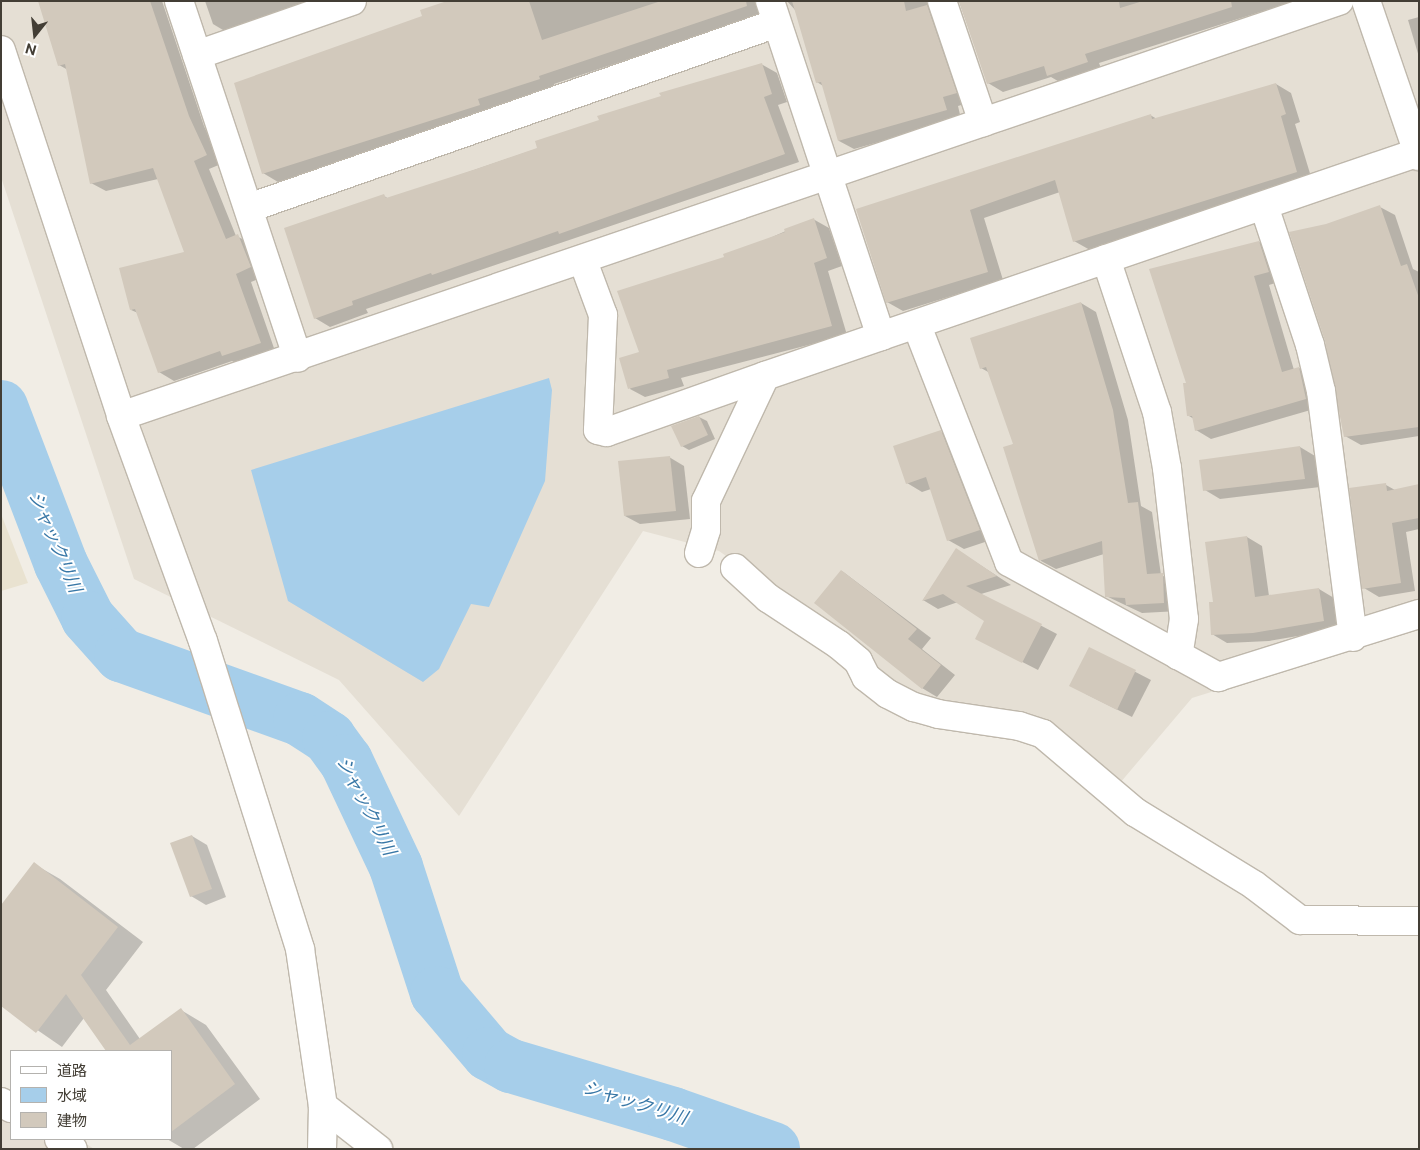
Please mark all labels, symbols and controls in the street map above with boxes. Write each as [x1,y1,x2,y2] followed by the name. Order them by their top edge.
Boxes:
[10,10,60,60] north arrow
[23,40,38,59] text: N
[24,488,86,596] water label: シャックリ川
[332,753,400,859] water label: シャックリ川
[10,1050,172,1140] legend
[57,1062,87,1079] text: 道路
[580,1077,690,1129] water label: シャックリ川
[57,1087,87,1104] text: 水域
[57,1112,87,1129] text: 建物

